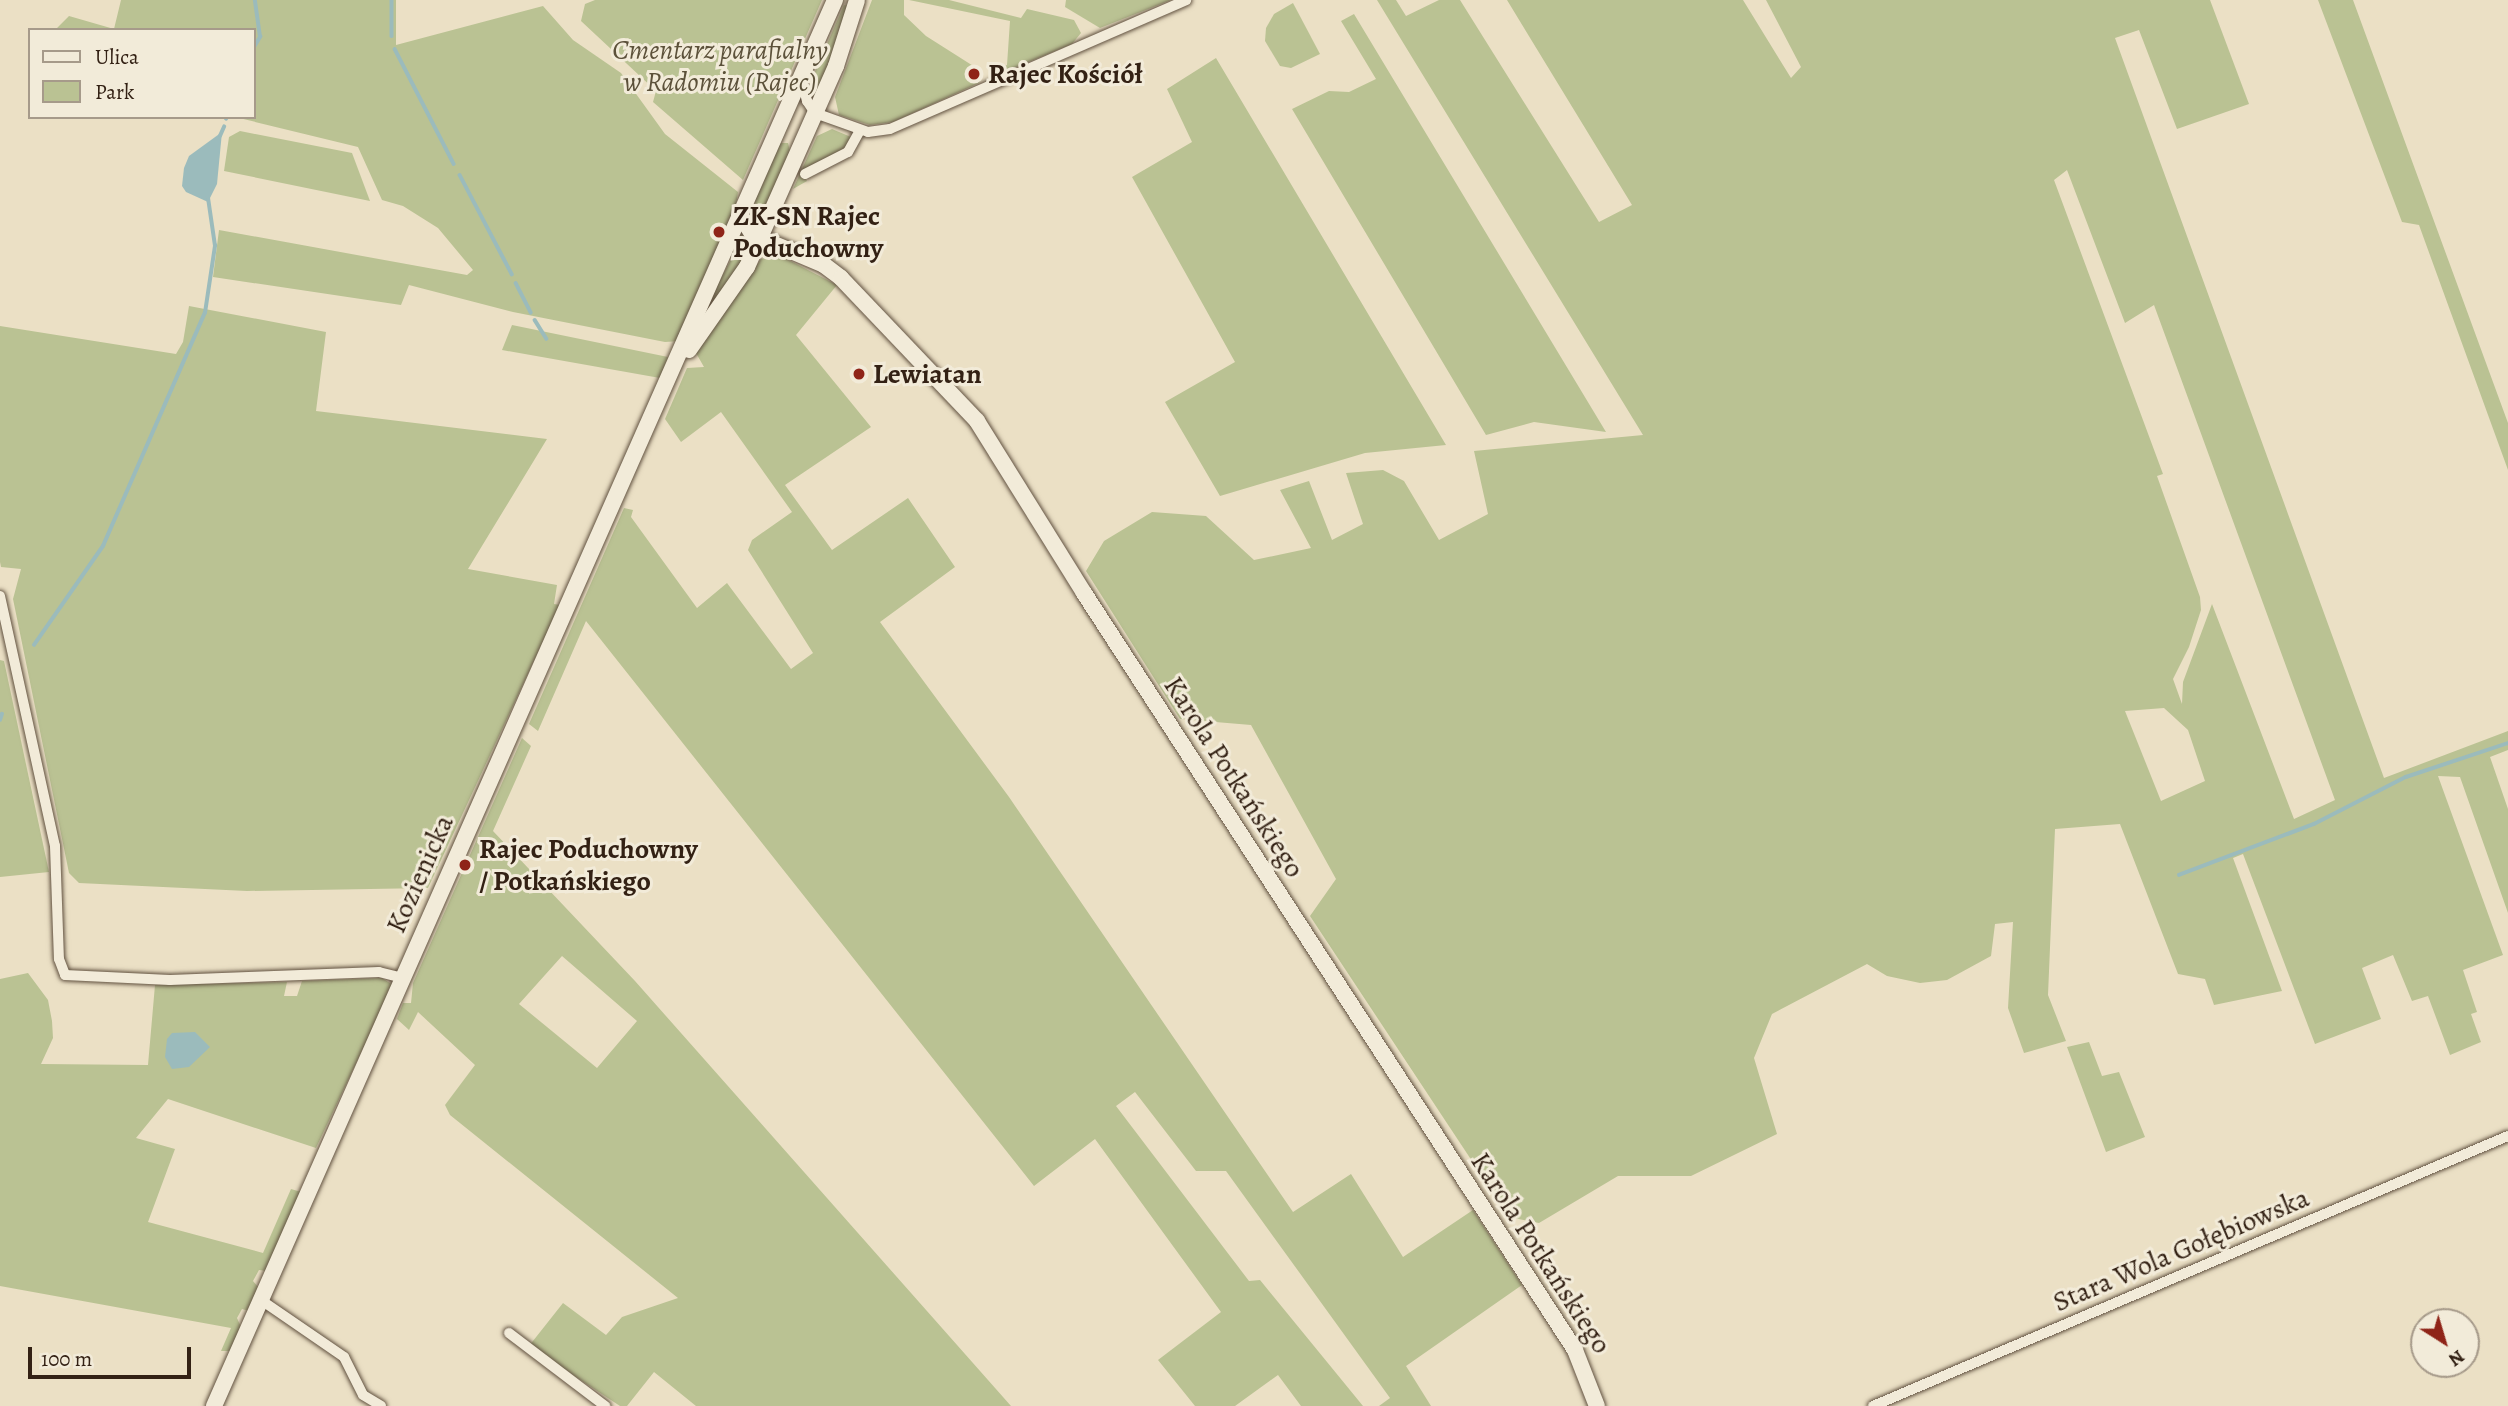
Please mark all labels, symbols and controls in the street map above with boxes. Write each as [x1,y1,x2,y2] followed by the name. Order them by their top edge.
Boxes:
[28,28,256,119] legend
[612,33,828,99] park label: Cmentarz parafialny w Radomiu (Rajec)
[95,43,139,71] text: Ulica
[988,57,1143,91] place label: Rajec Kościół
[966,66,982,82] marker: Rajec Kościół
[95,78,134,106] text: Park
[733,199,883,265] place label: ZK-SN Rajec Poduchowny
[711,224,727,240] marker: ZK-SN Rajec Poduchowny
[873,357,982,391] place label: Lewiatan
[851,366,867,382] marker: Lewiatan
[1156,670,1312,884] street label: Karola Potkańskiego
[379,810,461,938] street label: Kozienicka
[479,832,698,898] place label: Rajec Poduchowny / Potkańskiego
[457,857,473,873] marker: Rajec Poduchowny / Potkańskiego
[1463,1146,1619,1360] street label: Karola Potkańskiego
[2048,1181,2314,1319] street label: Stara Wola Gołębiowska
[2410,1308,2480,1378] north arrow
[32,1332,194,1376] scale bar
[2443,1344,2470,1373] text: N
[41,1345,92,1373] text: 100 m

